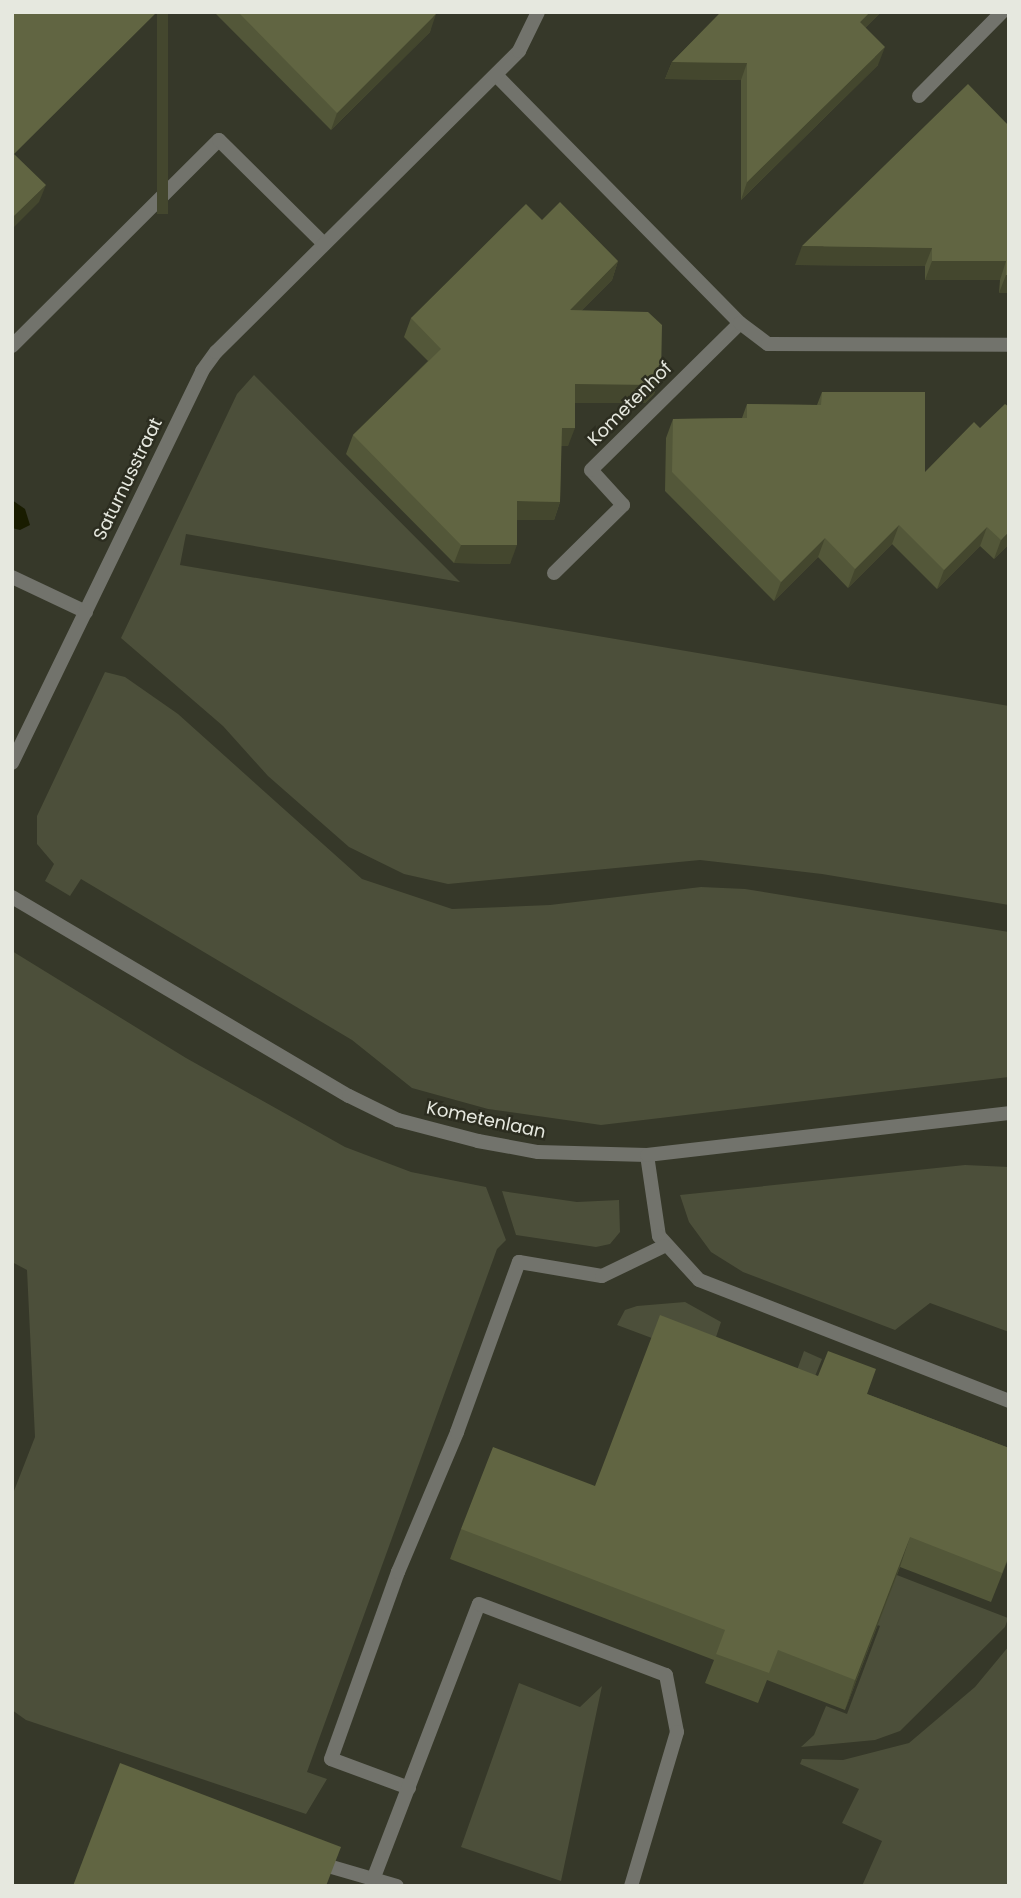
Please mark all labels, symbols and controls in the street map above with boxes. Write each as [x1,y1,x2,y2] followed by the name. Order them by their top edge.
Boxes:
[583,357,677,451] street label: Kometenhof
[89,414,167,544] street label: Saturnusstraat
[424,1097,548,1143] street label: Kometenlaan

